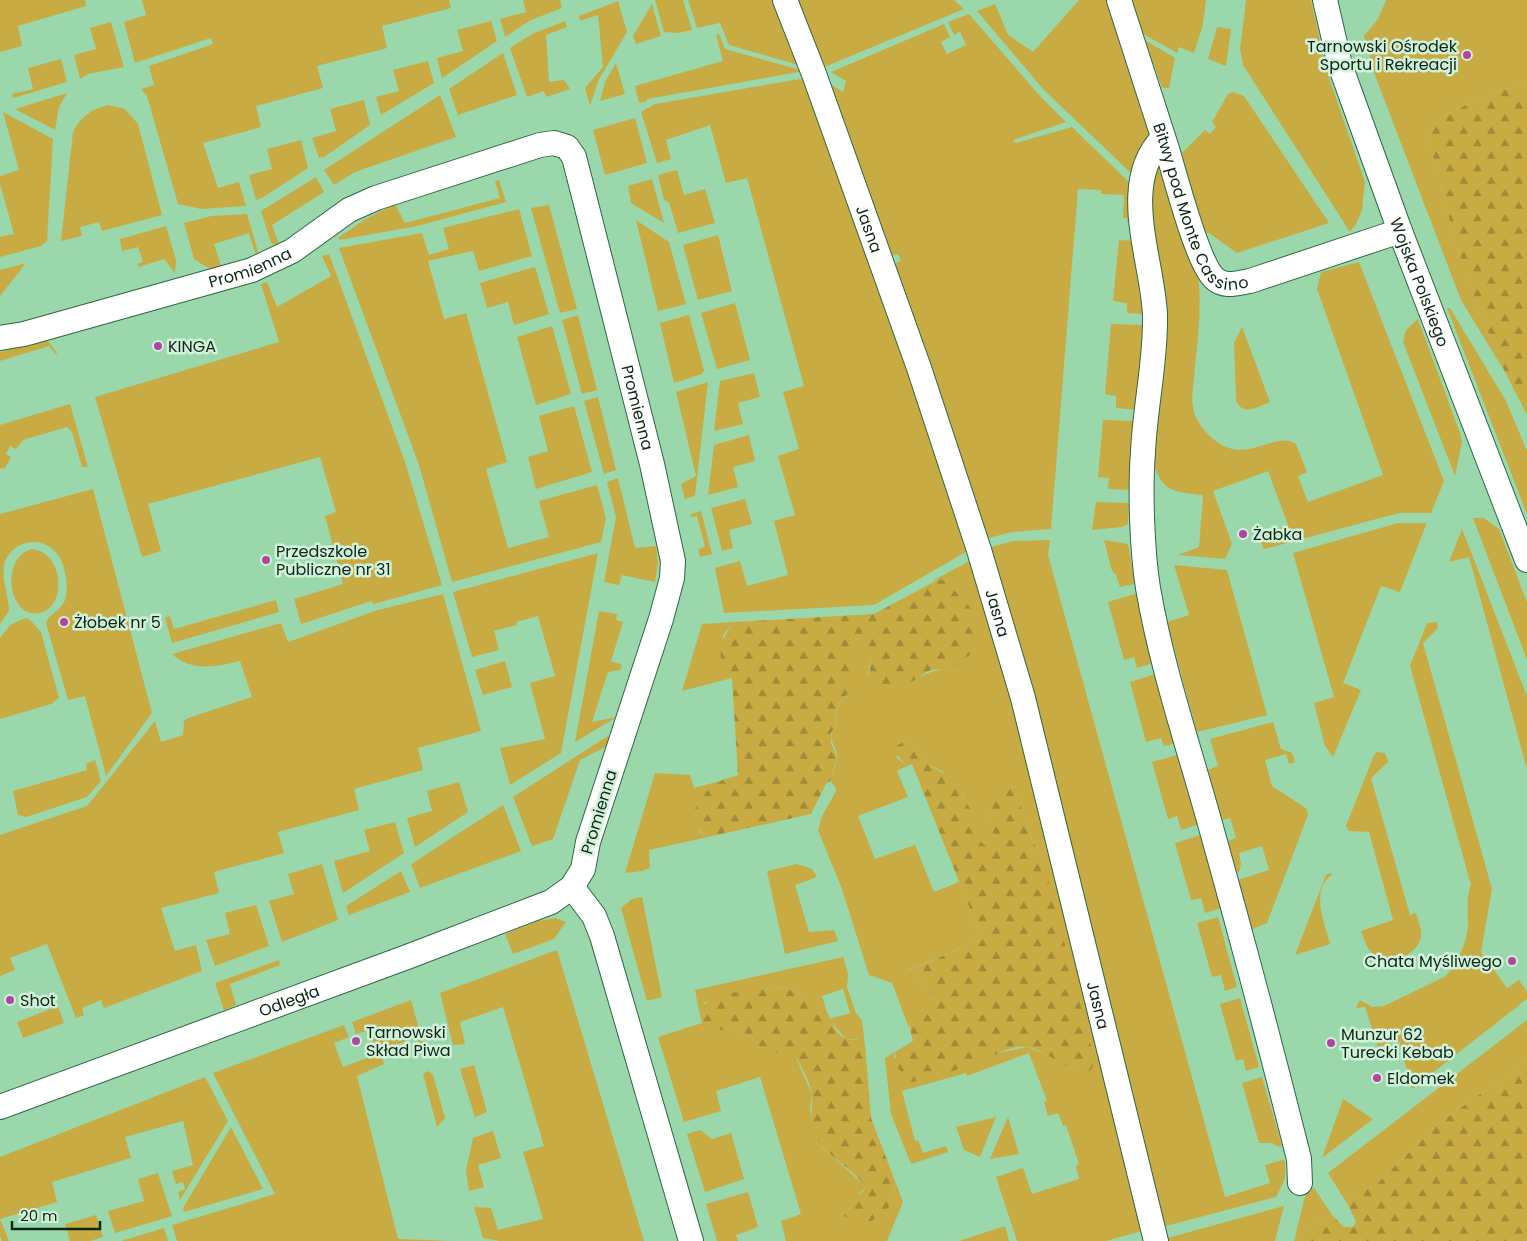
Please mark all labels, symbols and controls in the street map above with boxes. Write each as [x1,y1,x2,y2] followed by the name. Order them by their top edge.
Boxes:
[1307,35,1458,76] place label: Tarnowski Ośrodek Sportu i Rekreacji
[1461,49,1473,61] marker: Tarnowski Ośrodek Sportu i Rekreacji
[1148,120,1250,296] street label: Bitwy pod Monte Cassino
[850,202,888,256] street label: Jasna
[1385,214,1455,350] street label: Wojska Polskiego
[206,241,295,293] street label: Promienna
[168,335,216,358] place label: KINGA
[152,340,164,352] marker: KINGA
[616,362,660,453] street label: Promienna
[1253,523,1302,546] place label: Żabka
[1237,528,1249,540] marker: Żabka
[276,540,391,581] place label: Przedszkole Publiczne nr 31
[260,554,272,566] marker: Przedszkole Publiczne nr 31
[980,586,1016,640] street label: Jasna
[74,611,161,634] place label: Żłobek nr 5
[58,616,70,628] marker: Żłobek nr 5
[575,767,623,857] street label: Promienna
[1365,950,1502,973] place label: Chata Myśliwego
[1506,955,1518,967] marker: Chata Myśliwego
[255,979,323,1022] street label: Odległa
[1081,979,1115,1032] street label: Jasna
[20,989,56,1012] place label: Shot
[4,994,16,1006] marker: Shot
[366,1021,451,1062] place label: Tarnowski Skład Piwa
[1341,1023,1454,1064] place label: Munzur 62 Turecki Kebab
[350,1035,362,1047] marker: Tarnowski Skład Piwa
[1325,1037,1337,1049] marker: Munzur 62 Turecki Kebab
[1387,1067,1456,1090] place label: Eldomek
[1371,1072,1383,1084] marker: Eldomek
[12,1198,100,1230] scale bar
[20,1205,58,1226] text: 20 m

